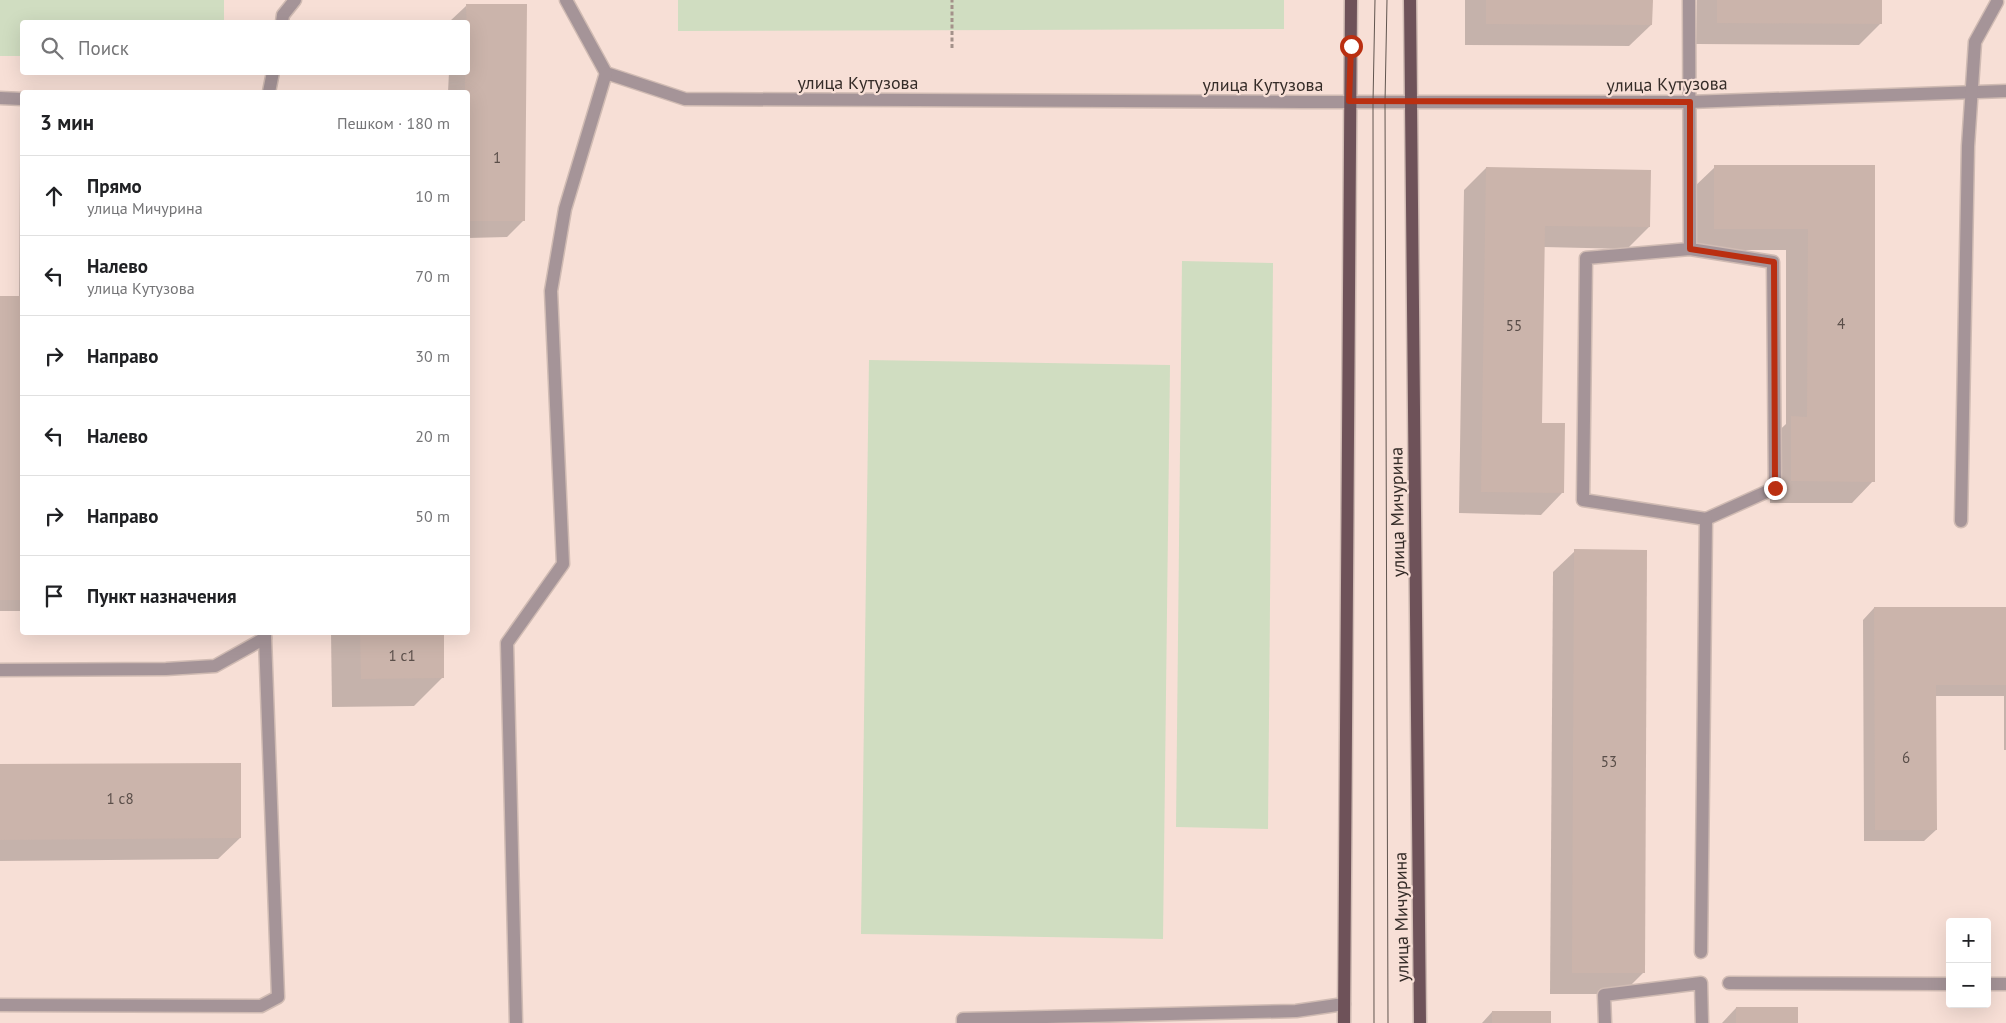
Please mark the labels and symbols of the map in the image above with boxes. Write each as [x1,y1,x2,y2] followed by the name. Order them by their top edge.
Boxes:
[1340,35,1363,58] route start
[797,71,919,94] street label: улица Кутузова
[1606,71,1728,97] street label: улица Кутузова
[1202,73,1324,96] street label: улица Кутузова
[493,148,501,167] house number: 1
[1837,314,1845,333] house number: 4
[1506,316,1522,335] house number: 55
[1384,447,1410,577] street label: улица Мичурина
[1764,477,1787,500] route end
[388,646,416,665] house number: 1 с1
[1902,748,1910,767] house number: 6
[1601,752,1617,771] house number: 53
[106,789,134,808] house number: 1 с8
[1388,852,1414,982] street label: улица Мичурина

